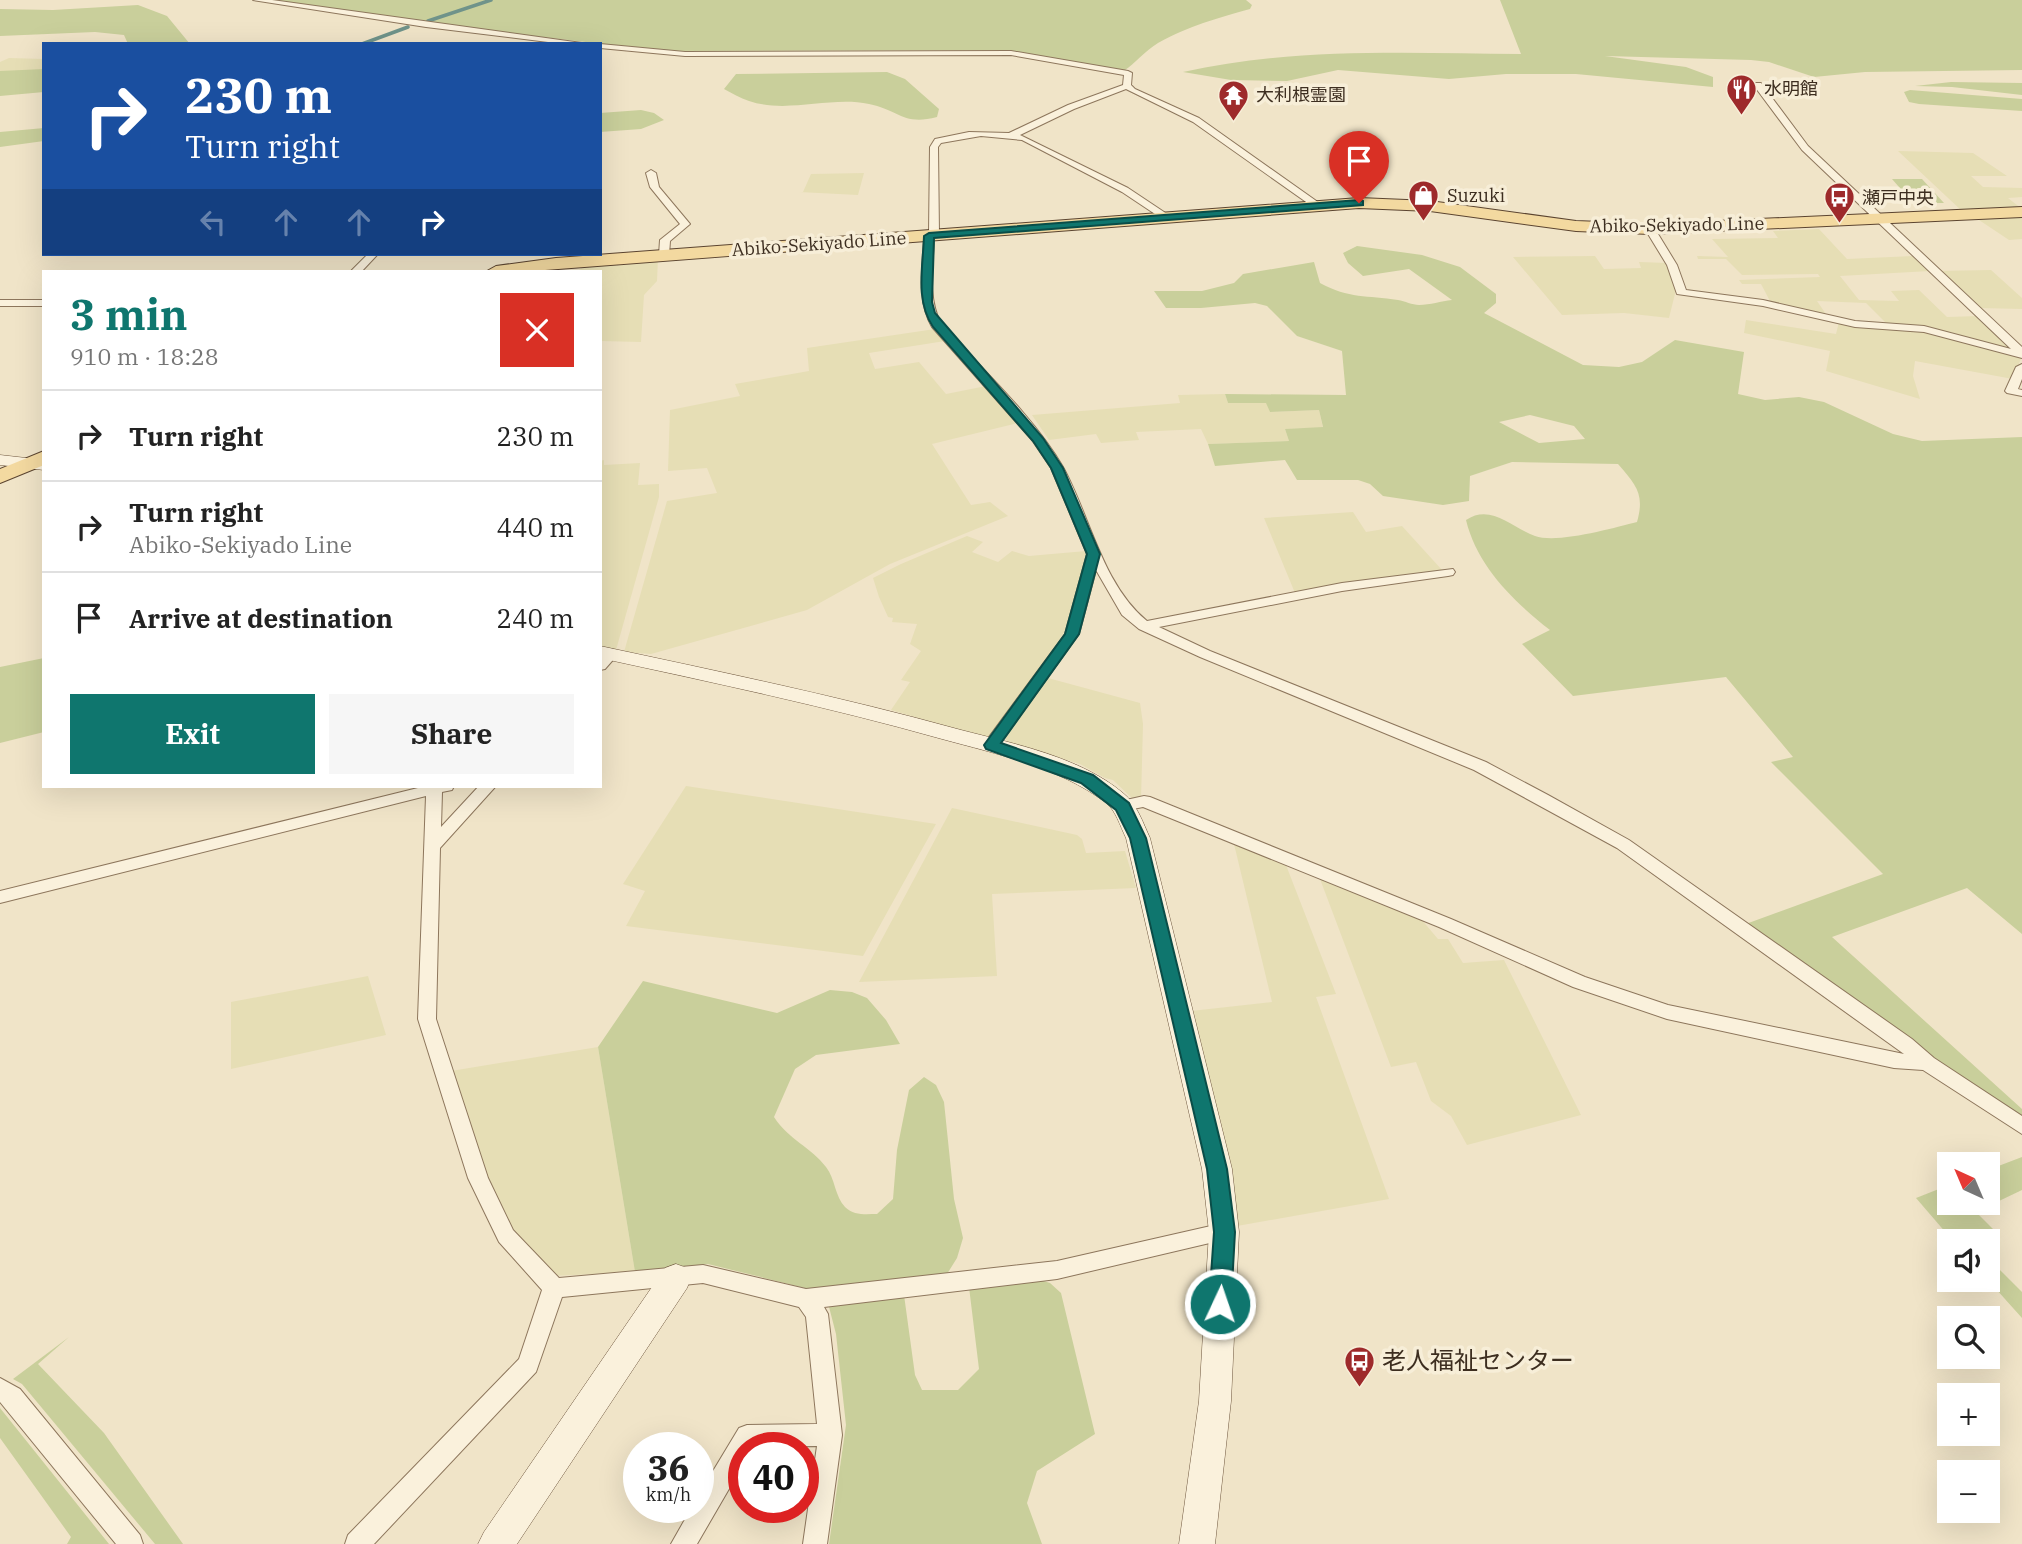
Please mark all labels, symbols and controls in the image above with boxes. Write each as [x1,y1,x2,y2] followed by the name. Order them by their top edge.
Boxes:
[185,63,332,126] text: 230 m
[70,70,161,161] icon: right
[1724,72,1758,116] restaurant icon: 水明館
[1764,77,1818,100] place label: 水明館
[1216,78,1250,122] temple icon: 大利根霊園
[1256,83,1346,106] place label: 大利根霊園
[185,125,340,167] text: Turn right
[1329,131,1389,203] pin
[1340,142,1378,180] icon: arrive
[1407,179,1441,223] shop icon: Suzuki
[1822,181,1856,225] bus stop icon: 瀬戸中央
[1447,184,1506,207] place label: Suzuki
[1862,186,1934,209] place label: 瀬戸中央
[194,203,232,241] icon: left
[267,203,305,241] icon: ahead
[340,203,378,241] icon: ahead
[413,203,451,241] icon: right
[1589,211,1765,238] street label: Abiko-Sekiyado Line
[731,226,907,261] street label: Abiko-Sekiyado Line
[70,287,188,342] text: 3 min
[500,293,574,367] button: close
[70,341,219,371] text: 910 m · 18:28
[70,417,108,455] icon: right
[129,419,263,453] text: Turn right
[496,419,574,453] text: 230 m
[129,495,263,529] text: Turn right
[70,508,108,546] icon: right
[496,510,574,544] text: 440 m
[129,529,352,559] text: Abiko-Sekiyado Line
[70,599,108,637] icon: arrive
[129,601,393,635] text: Arrive at destination
[496,601,574,635] text: 240 m
[70,694,315,774] button: Exit
[329,694,574,774] button: Share
[1937,1152,2000,1214] north arrow
[1937,1152,2000,1523] map controls
[1937,1229,2000,1292] button: sound
[1183,1267,1257,1341] position arrow
[1937,1306,2000,1369] button: search
[1342,1344,1376,1388] bus stop icon: 老人福祉センター
[1382,1344,1574,1376] place label: 老人福祉センター
[1937,1383,2000,1446] button: +
[728,1432,819,1523] speed limit sign: 40
[647,1445,690,1491] text: 36
[1937,1460,2000,1523] button: −
[646,1483,691,1506] text: km/h

